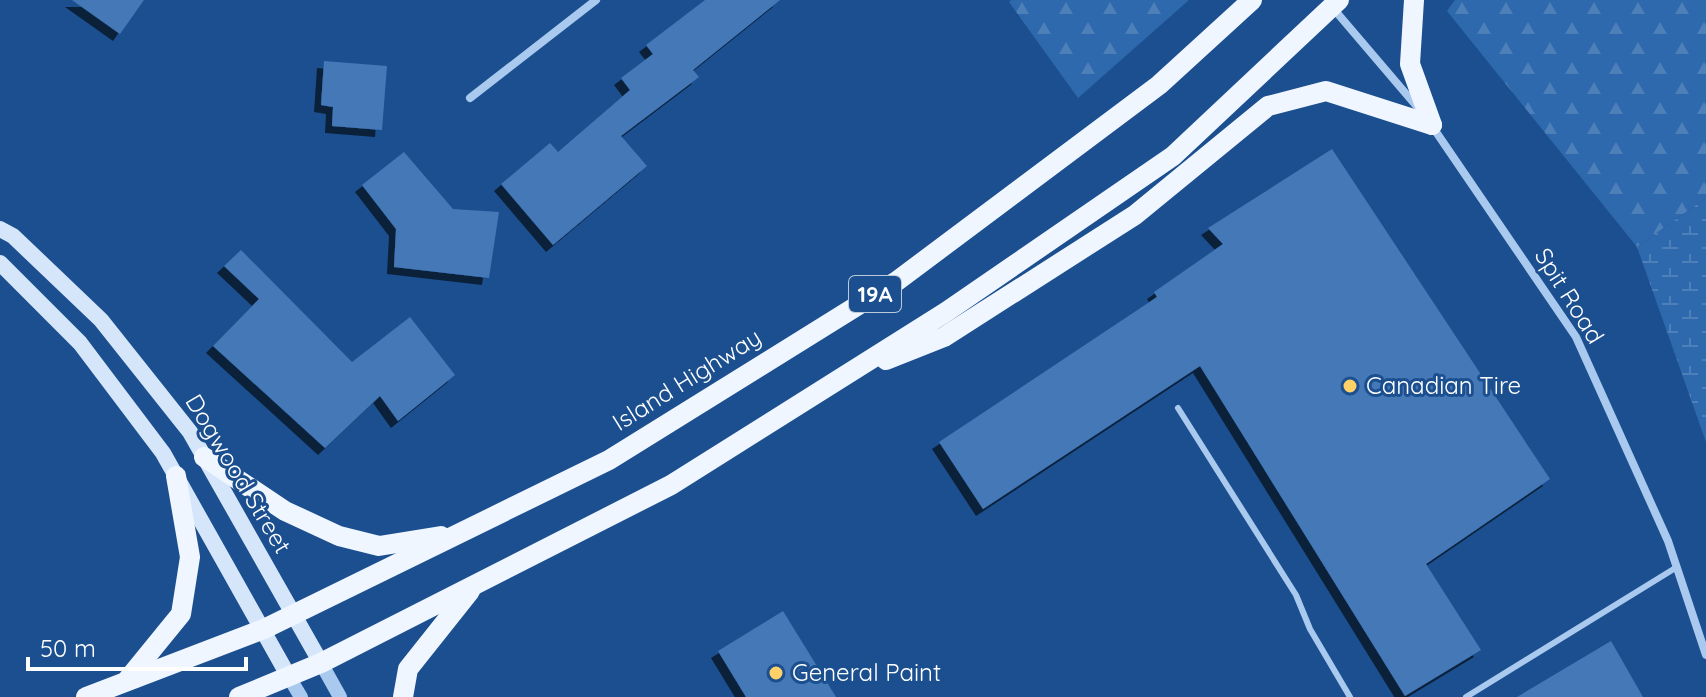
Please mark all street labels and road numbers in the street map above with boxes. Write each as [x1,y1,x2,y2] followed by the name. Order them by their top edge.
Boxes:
[1529,242,1611,349] street label: Spit Road
[849,276,901,312] road number: 19A
[607,321,766,437] street label: Island Highway
[179,388,298,559] street label: Dogwood Street

